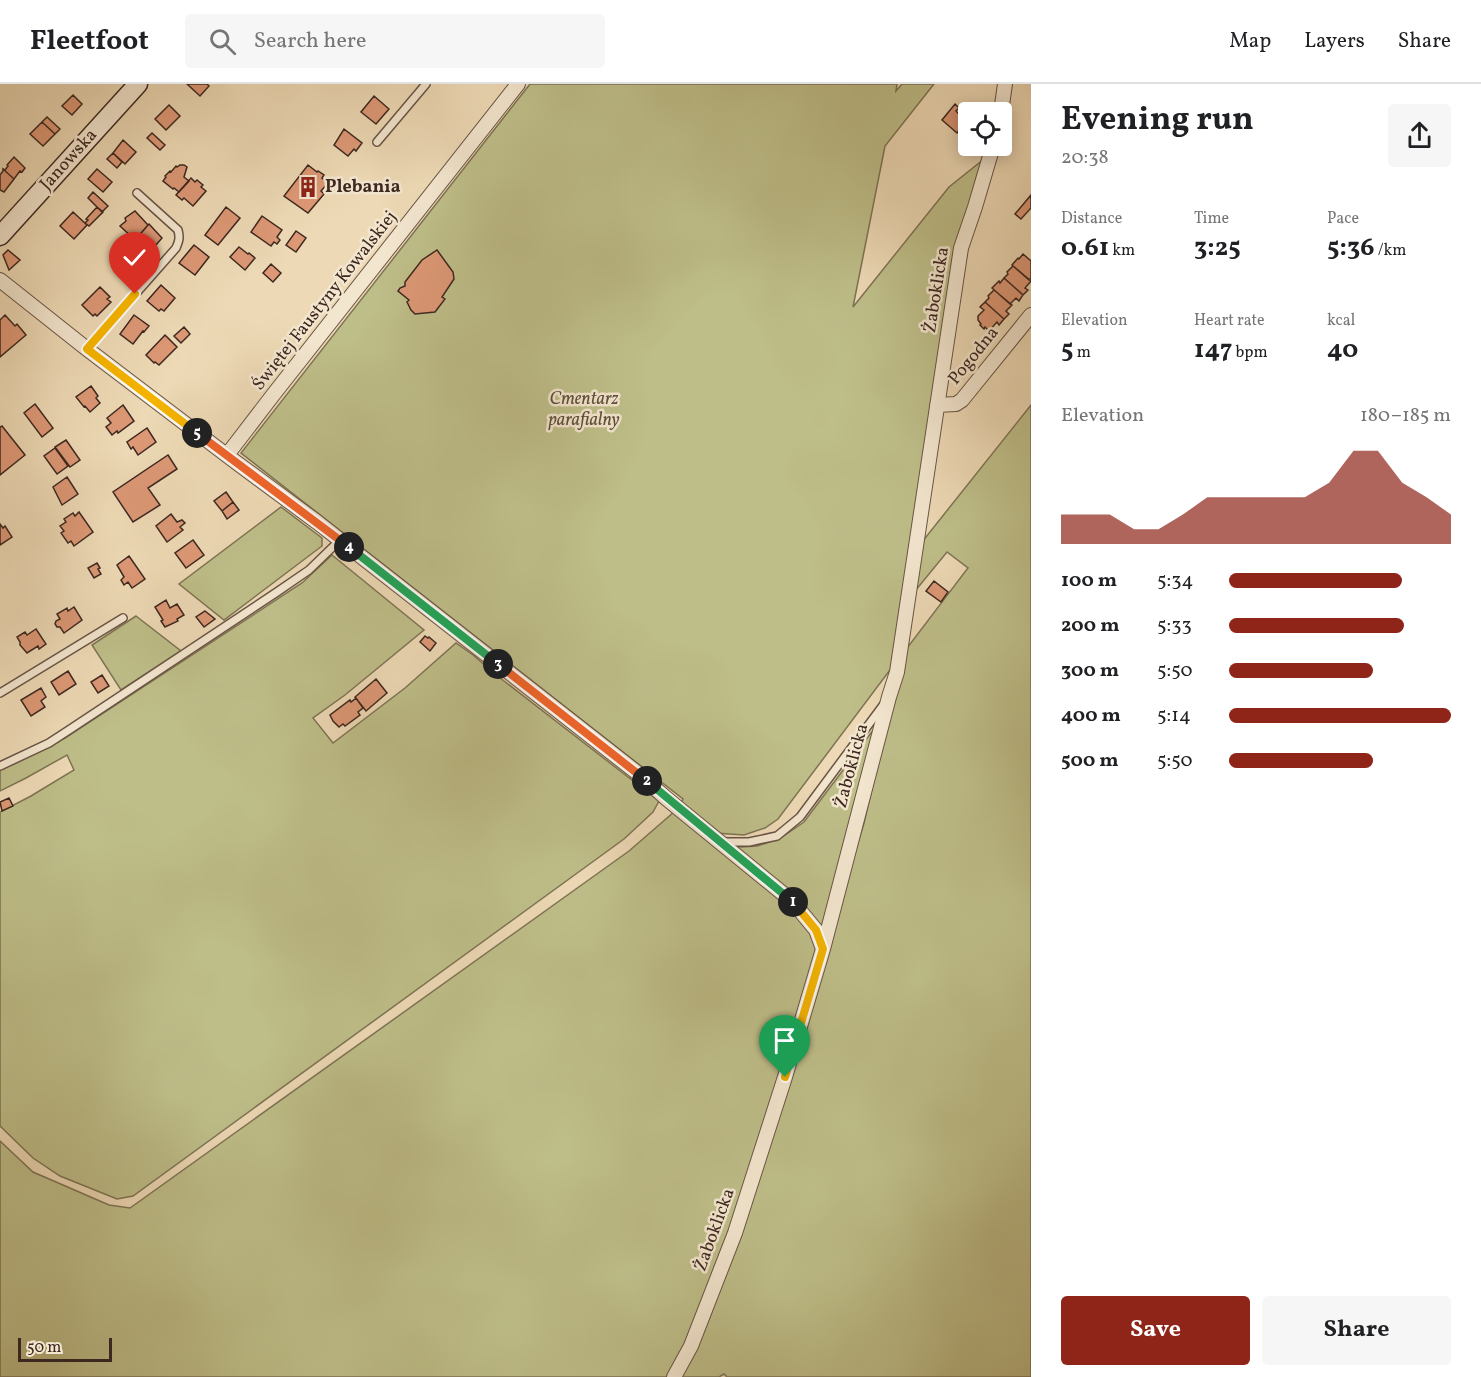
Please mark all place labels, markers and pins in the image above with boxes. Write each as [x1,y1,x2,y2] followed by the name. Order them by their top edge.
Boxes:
[296,175,320,199] building icon: Plebania
[325,175,401,200] place label: Plebania
[109,232,160,294] pin
[182,418,212,448] pin: 5
[334,532,364,562] pin: 4
[483,649,513,679] pin: 3
[632,766,662,796] pin: 2
[778,887,808,917] pin: 1
[759,1015,810,1077] pin

